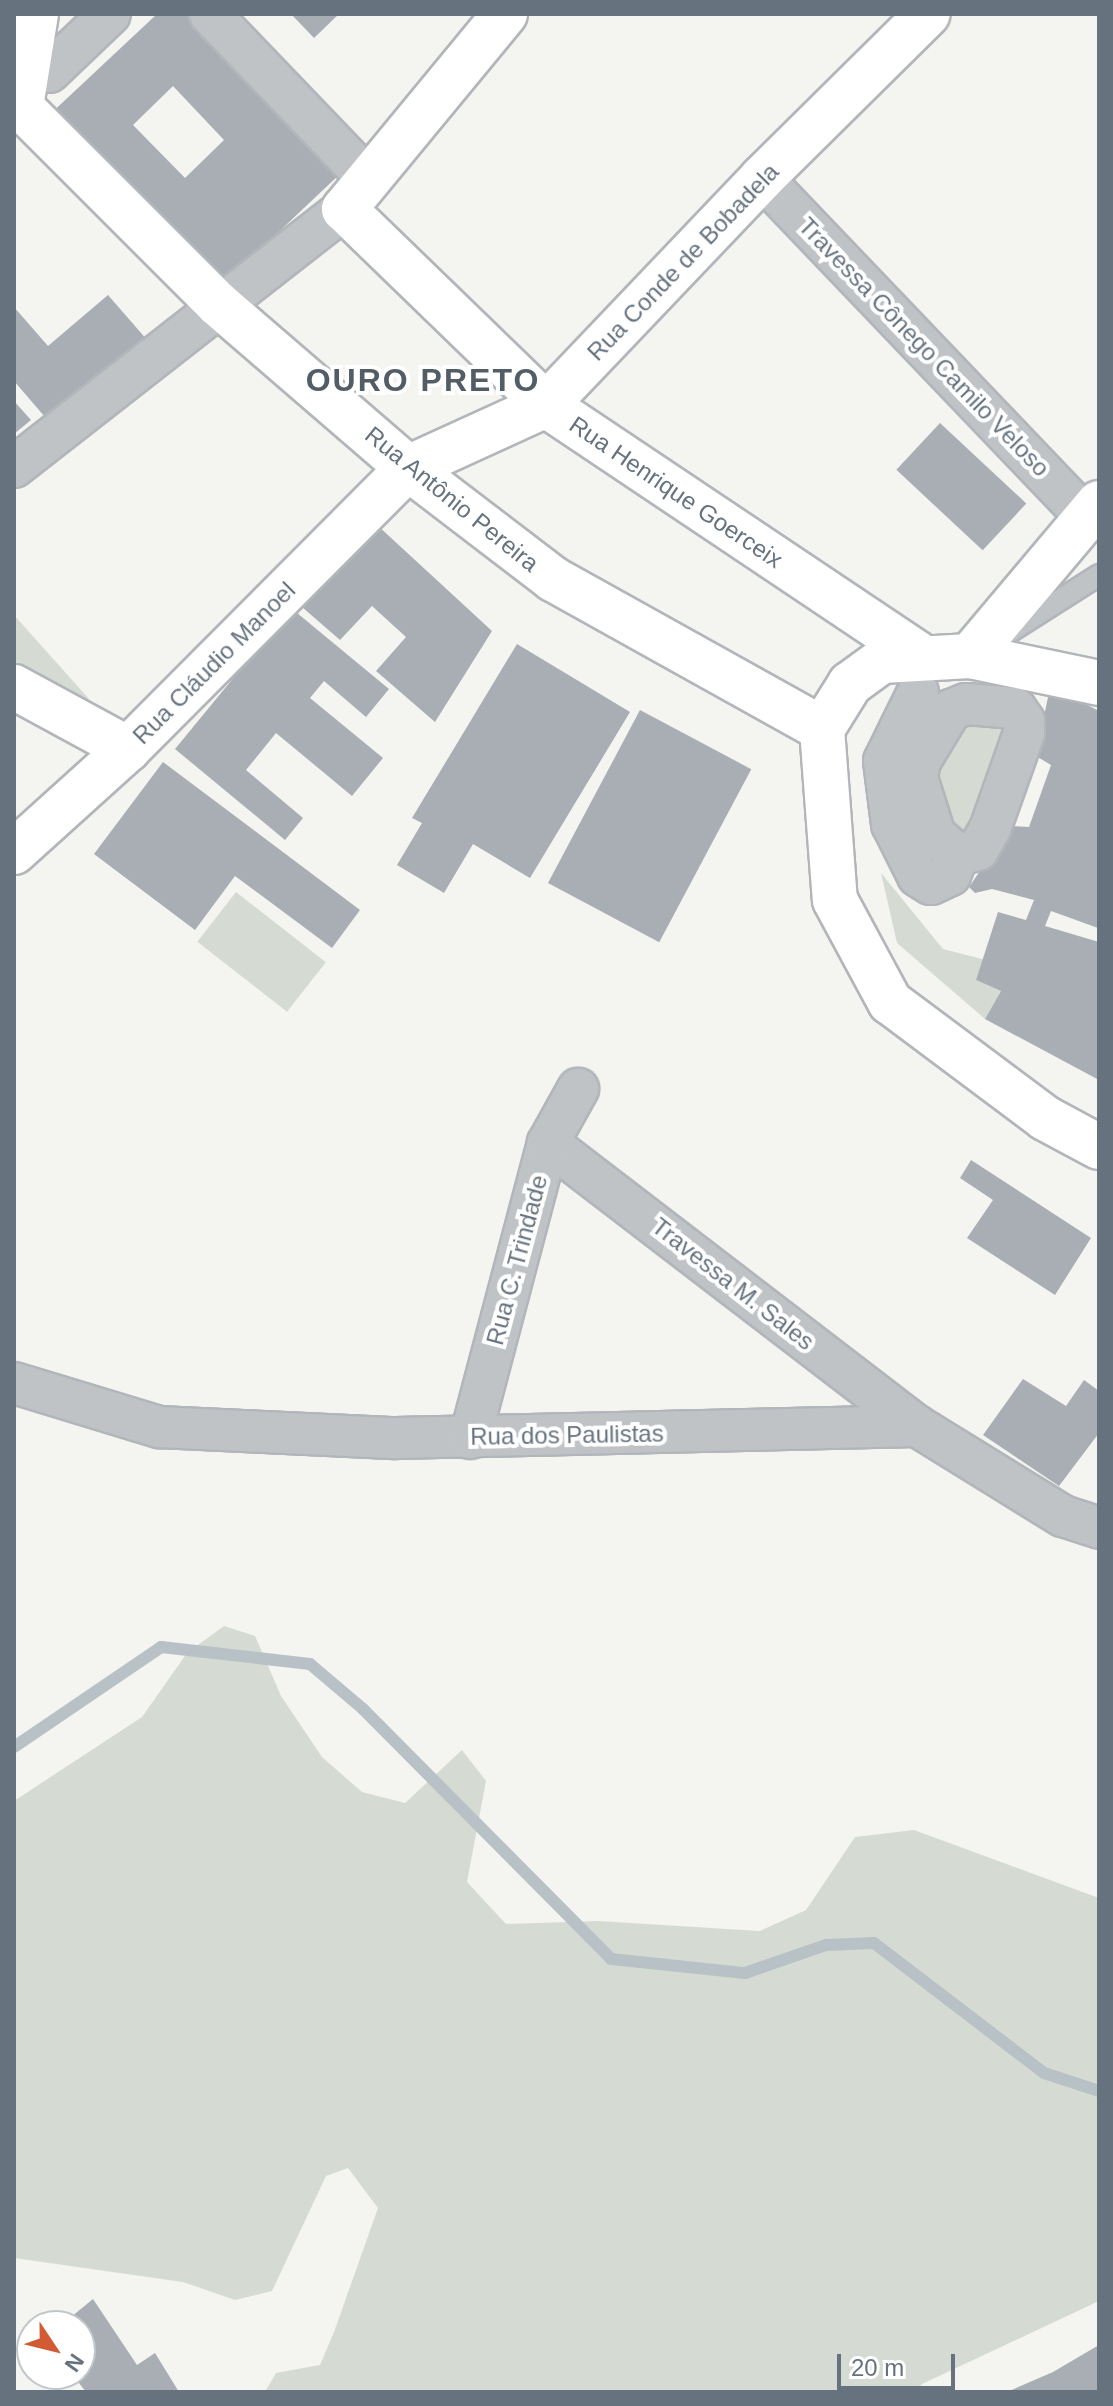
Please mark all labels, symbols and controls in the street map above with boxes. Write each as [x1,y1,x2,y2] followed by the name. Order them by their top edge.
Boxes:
[581,157,785,367] street label: Rua Conde de Bobadela
[793,212,1055,482] street label: Travessa Cônego Camilo Veloso
[306,361,540,399] district label: OURO PRETO
[564,410,788,574] street label: Rua Henrique Goerceix
[359,420,545,578] street label: Rua Antônio Pereira
[127,576,301,750] street label: Rua Cláudio Manoel
[480,1172,554,1348] street label: Rua C. Trindade
[646,1212,820,1356] street label: Travessa M. Sales
[470,1419,664,1451] street label: Rua dos Paulistas
[16,2310,96,2390] north arrow
[841,2338,959,2388] scale bar
[60,2349,89,2377] text: N
[851,2354,904,2381] text: 20 m

